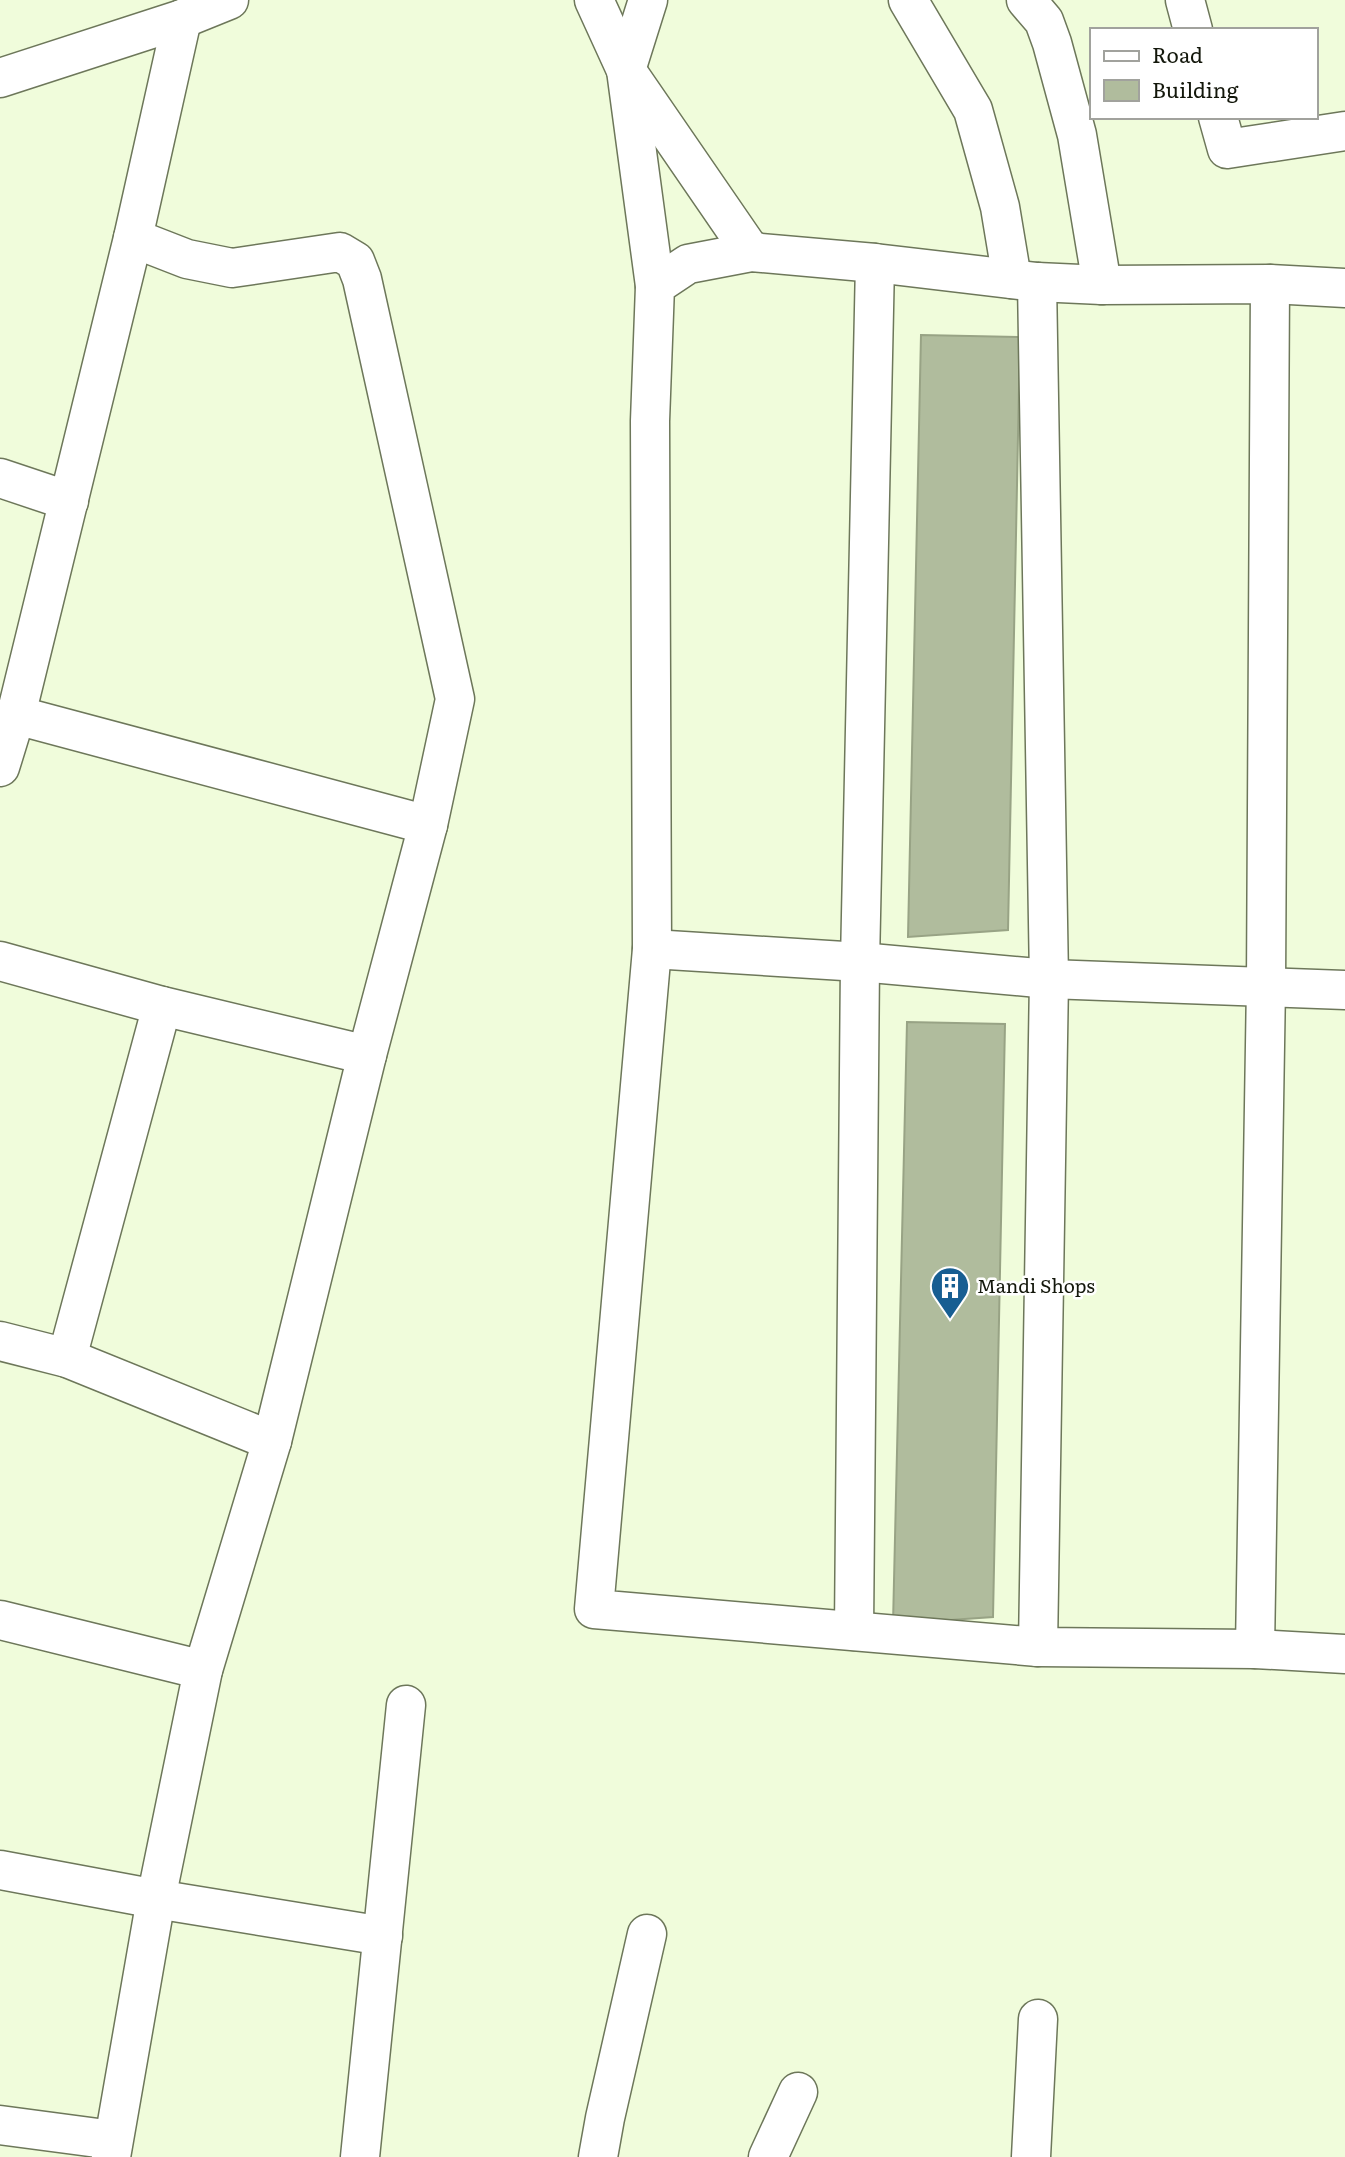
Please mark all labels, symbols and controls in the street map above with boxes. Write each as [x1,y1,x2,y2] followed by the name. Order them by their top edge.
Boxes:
[1090,28,1317,119] legend
[1152,38,1203,69] text: Road
[1152,73,1239,104] text: Building
[929,1265,971,1320] building icon: Mandi Shops
[977,1271,1095,1299] place label: Mandi Shops

